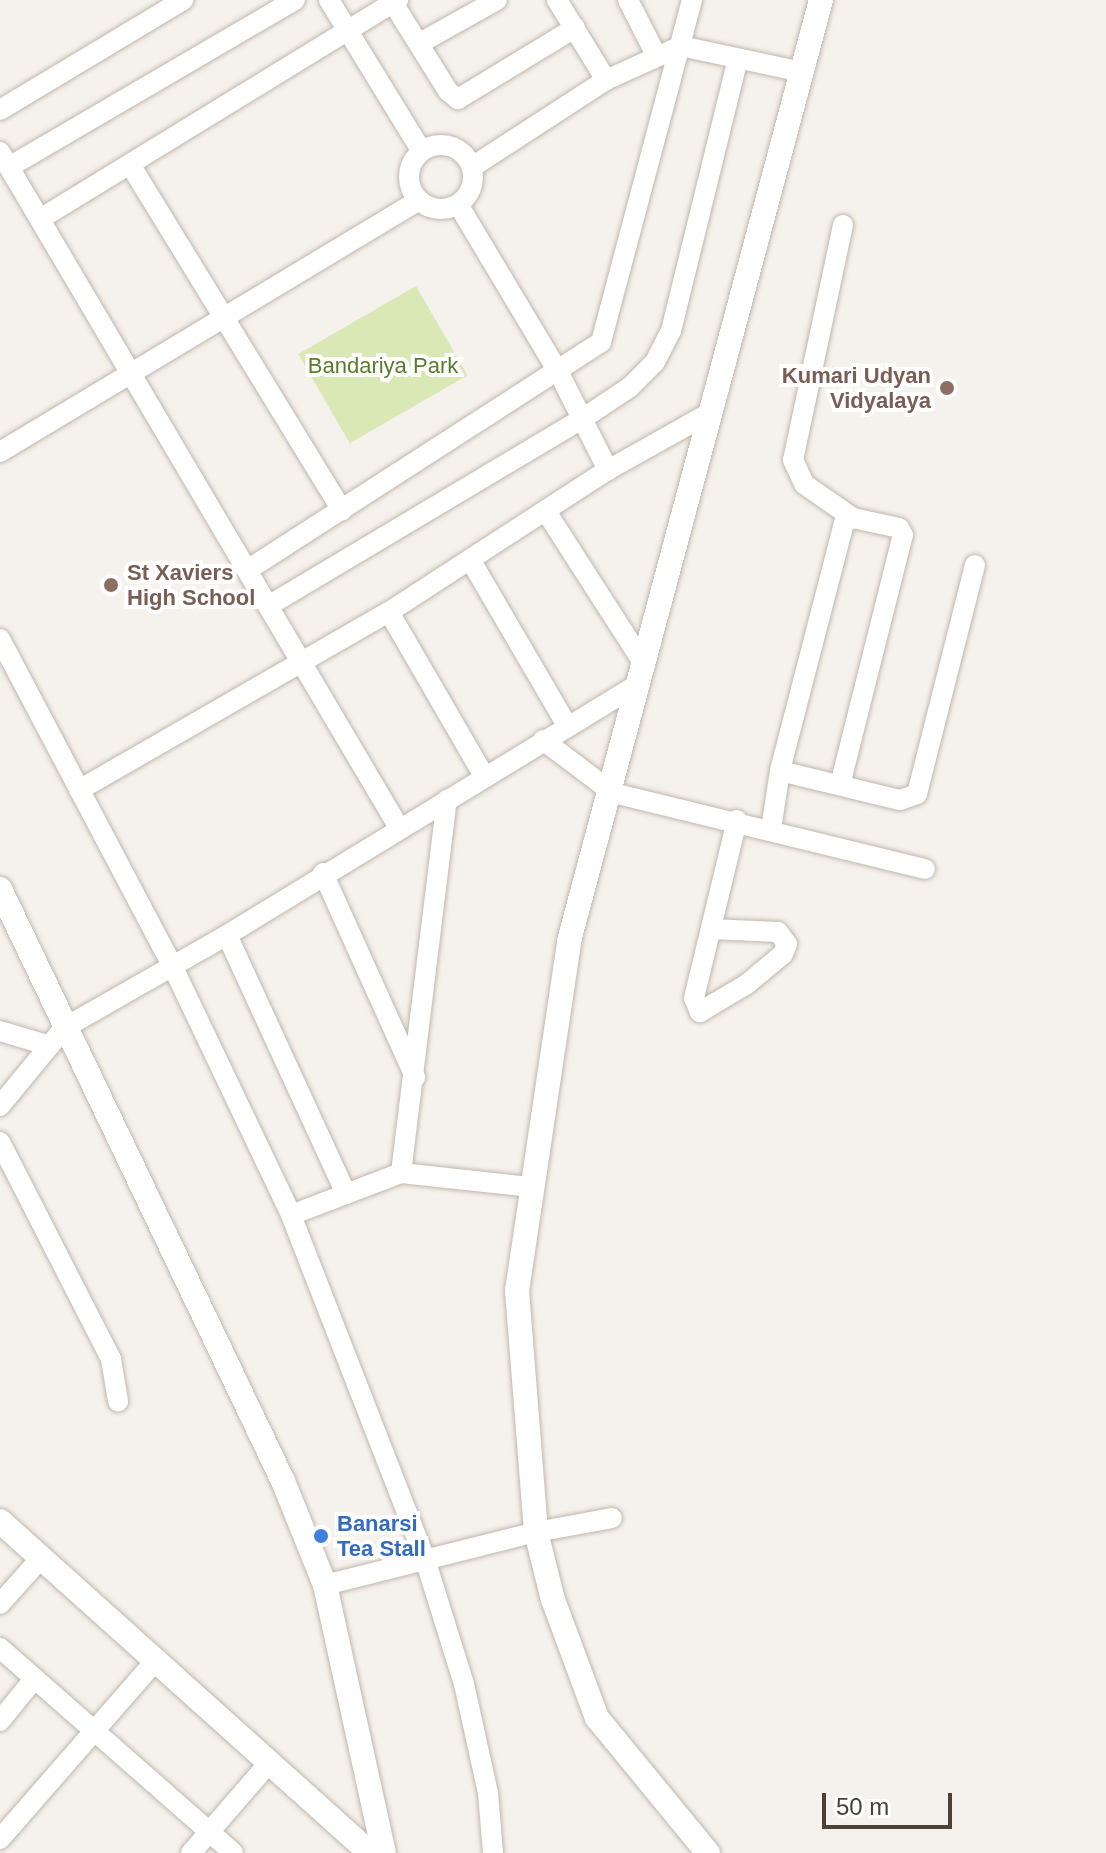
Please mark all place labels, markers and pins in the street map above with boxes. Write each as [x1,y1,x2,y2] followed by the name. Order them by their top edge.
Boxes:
[782,362,931,414] place label: Kumari Udyan Vidyalaya
[938,379,956,397] marker: Kumari Udyan Vidyalaya
[127,559,255,610] place label: St Xaviers High School
[102,576,120,594] marker: St Xaviers High School
[337,1510,426,1562] place label: Banarsi Tea Stall
[312,1527,330,1545] marker: Banarsi Tea Stall

